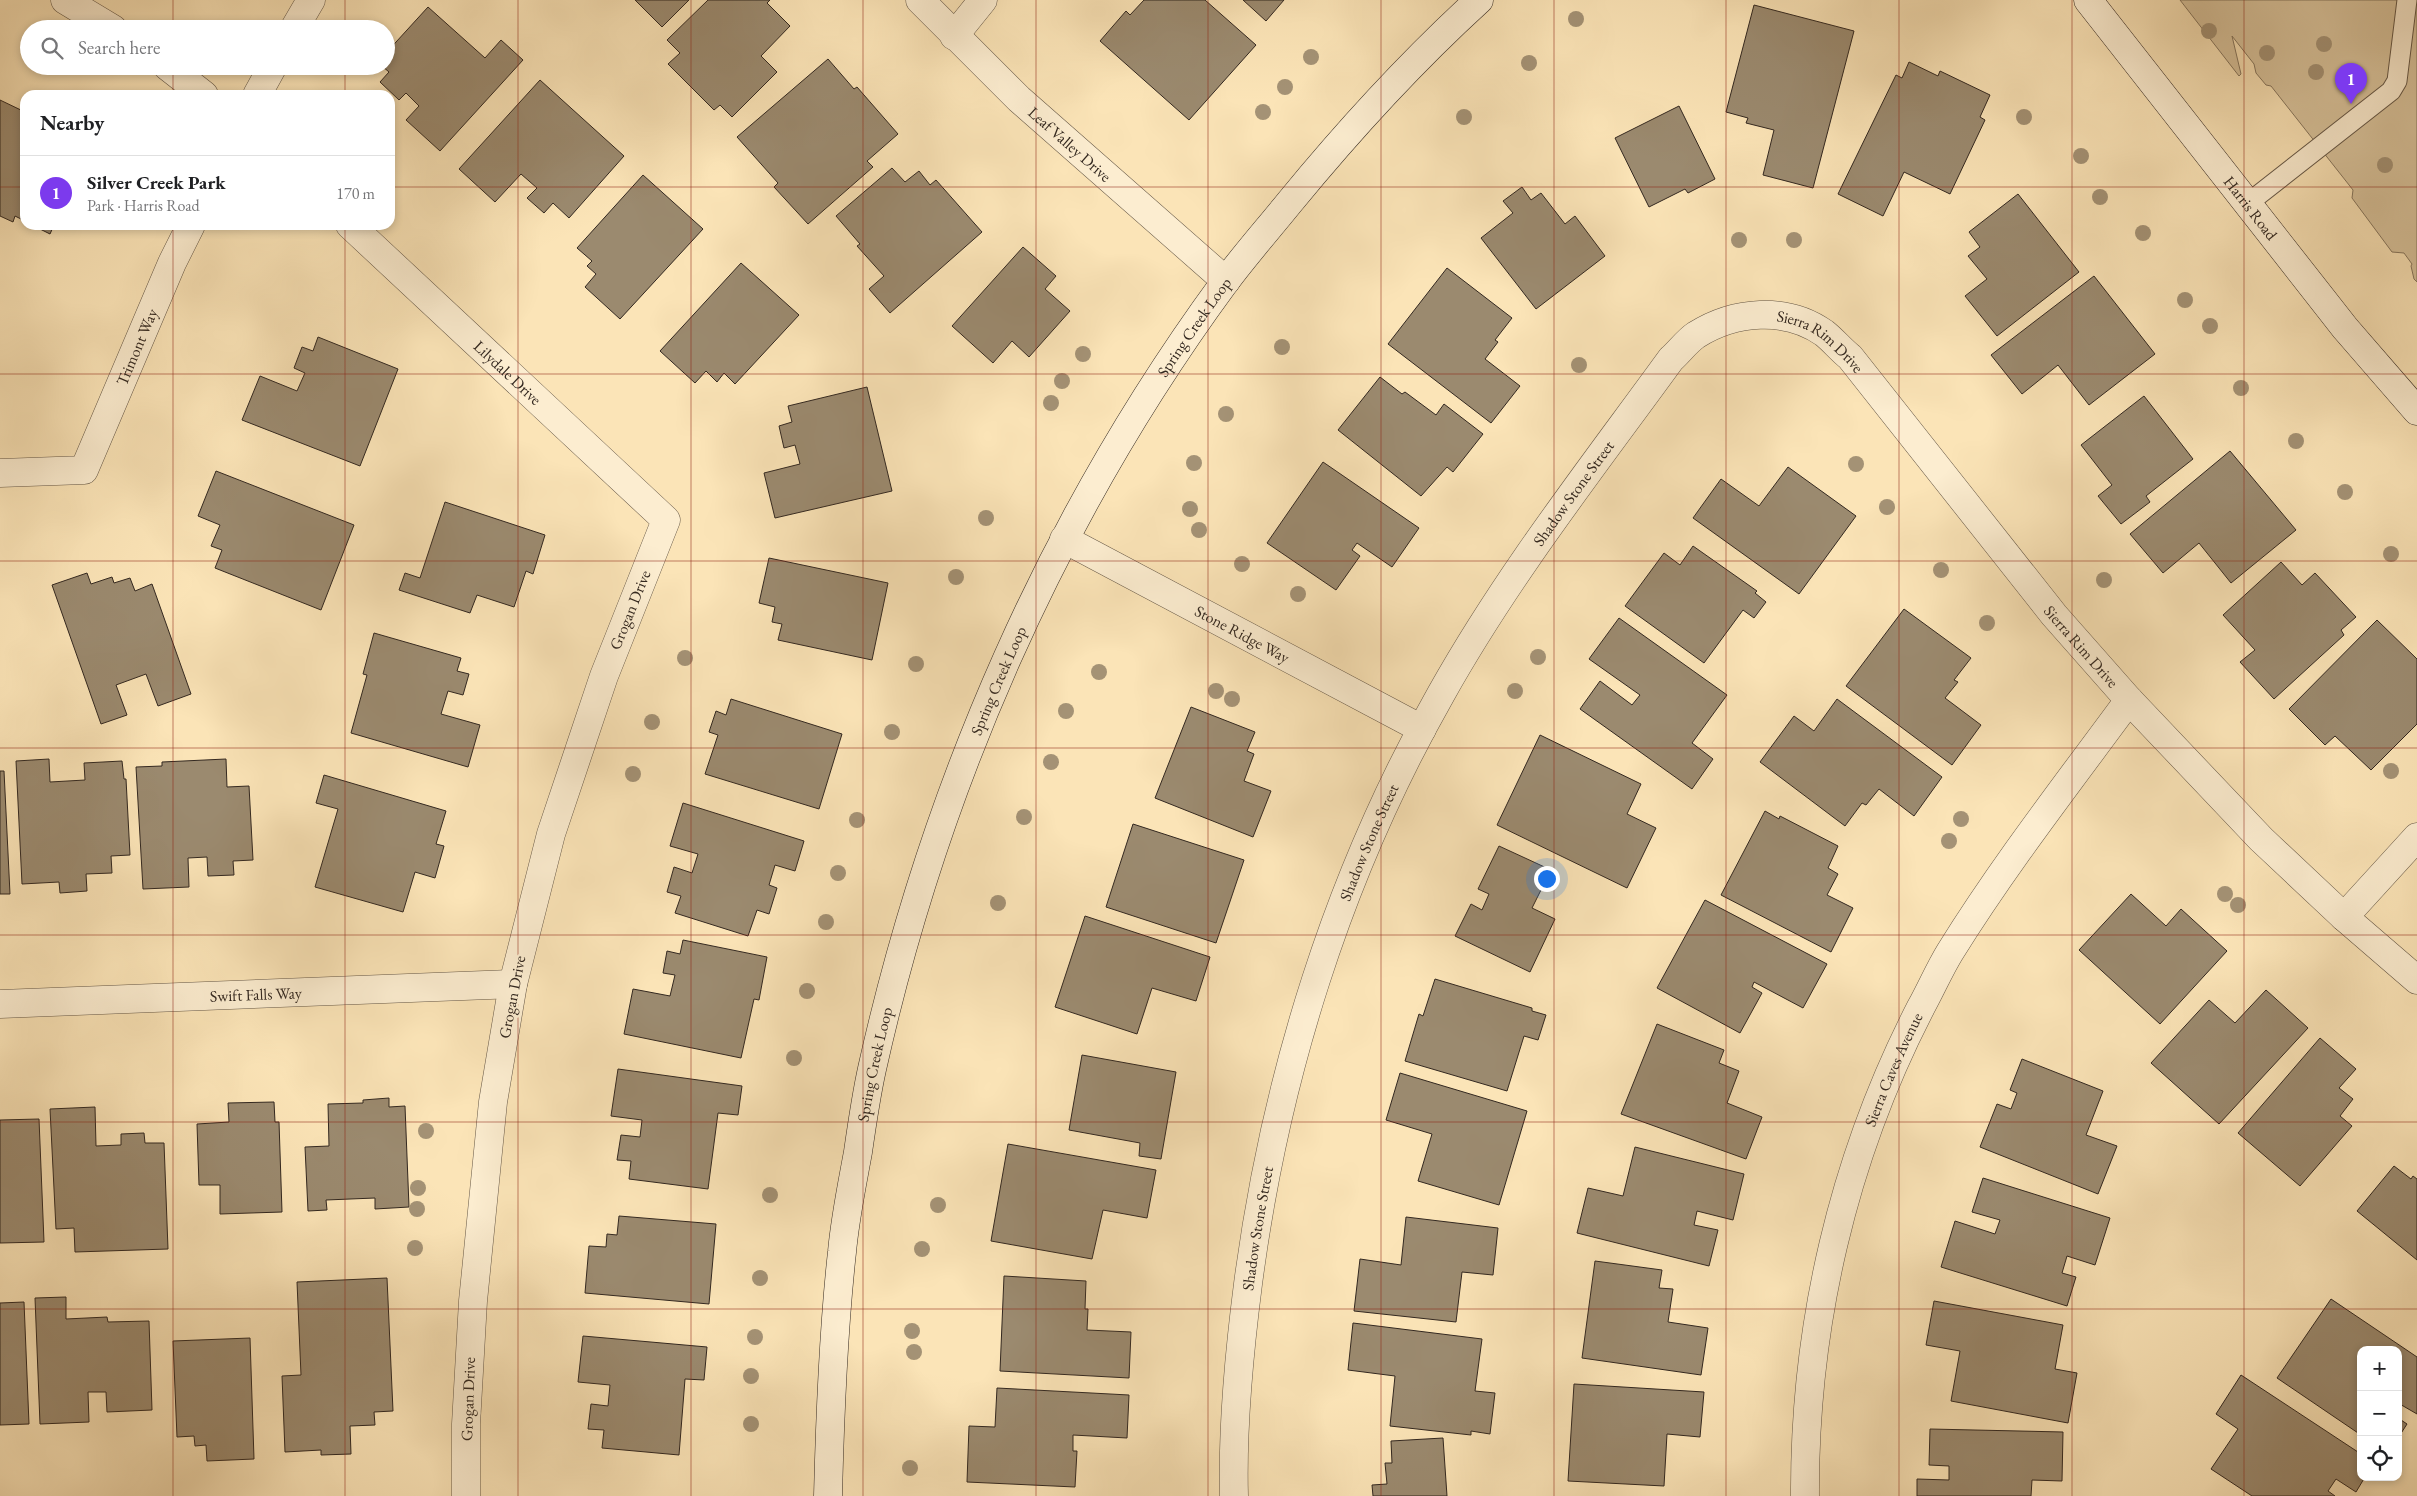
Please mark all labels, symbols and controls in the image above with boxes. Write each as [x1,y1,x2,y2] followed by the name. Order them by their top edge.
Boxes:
[20,20,395,75] search box
[38,34,66,62] icon: search
[78,35,160,60] text: Search here
[2335,63,2367,104] pin: 1
[1024,102,1116,186] street label: Leaf Valley Drive
[40,109,104,136] text: Nearby
[87,170,226,195] text: Silver Creek Park
[2219,171,2283,245] street label: Harris Road
[52,183,60,204] text: 1
[336,183,375,204] text: 170 m
[87,195,200,216] text: Park · Harris Road
[1152,273,1236,381] street label: Spring Creek Loop
[111,304,162,388] street label: Trimont Way
[1775,305,1869,377] street label: Sierra Rim Drive
[469,335,546,409] street label: Lilydale Drive
[1528,436,1618,550] street label: Shadow Stone Street
[605,567,655,653] street label: Grogan Drive
[1191,600,1294,668] street label: Stone Ridge Way
[2040,601,2124,692] street label: Sierra Rim Drive
[965,623,1031,738] street label: Spring Creek Loop
[1334,780,1403,904] street label: Shadow Stone Street
[1534,866,1560,892] your location
[494,954,530,1040] street label: Grogan Drive
[209,982,303,1006] street label: Swift Falls Way
[852,1005,897,1123] street label: Spring Creek Loop
[1859,1009,1927,1129] street label: Sierra Caves Avenue
[1237,1164,1278,1292] street label: Shadow Stone Street
[2357,1346,2402,1481] map controls
[2357,1346,2402,1391] button: +
[456,1357,480,1441] street label: Grogan Drive
[2357,1391,2402,1436] button: −
[2357,1436,2402,1481] button: locate

